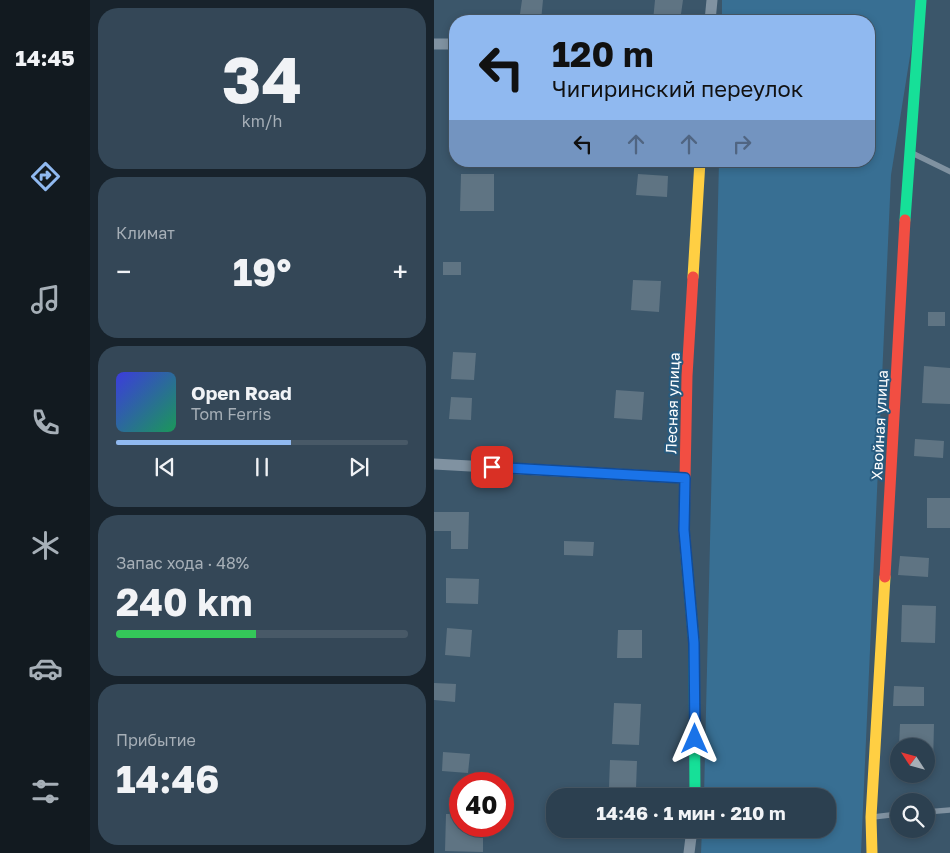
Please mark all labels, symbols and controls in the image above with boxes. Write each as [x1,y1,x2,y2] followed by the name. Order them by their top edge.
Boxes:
[552,33,654,75] text: 120 m
[469,35,534,100] icon: left
[222,39,302,117] text: 34
[15,44,75,71] text: 14:45
[552,75,803,102] text: Чигиринский переулок
[242,111,282,131] text: km/h
[569,130,597,158] icon: left
[622,130,650,158] icon: ahead
[675,130,703,158] icon: ahead
[728,130,756,158] icon: right
[28,159,63,194] icon: directions
[116,223,175,243] text: Климат
[233,249,291,294] text: 19°
[116,255,131,288] text: −
[393,255,408,288] text: +
[28,282,63,317] icon: music
[661,352,683,454] street label: Лесная улица
[867,369,891,481] street label: Хвойная улица
[191,381,292,404] text: Open Road
[191,404,271,424] text: Tom Ferris
[28,405,63,440] icon: phone
[471,446,513,488] pin
[151,453,179,481] icon: previous
[248,453,276,481] icon: pause
[345,453,373,481] icon: next
[478,453,506,481] icon: arrive
[28,528,63,563] icon: climate
[116,553,249,573] text: Запас хода · 48%
[116,579,252,624] text: 240 km
[28,651,63,686] icon: car
[668,712,720,764] position arrow
[116,730,196,750] text: Прибытие
[890,738,935,782] north arrow
[890,738,935,838] map controls
[116,756,219,801] text: 14:46
[449,772,514,837] speed limit sign: 40
[28,774,63,809] icon: filters
[890,793,935,838] button: search
[596,801,786,824] text: 14:46 · 1 мин · 210 m

